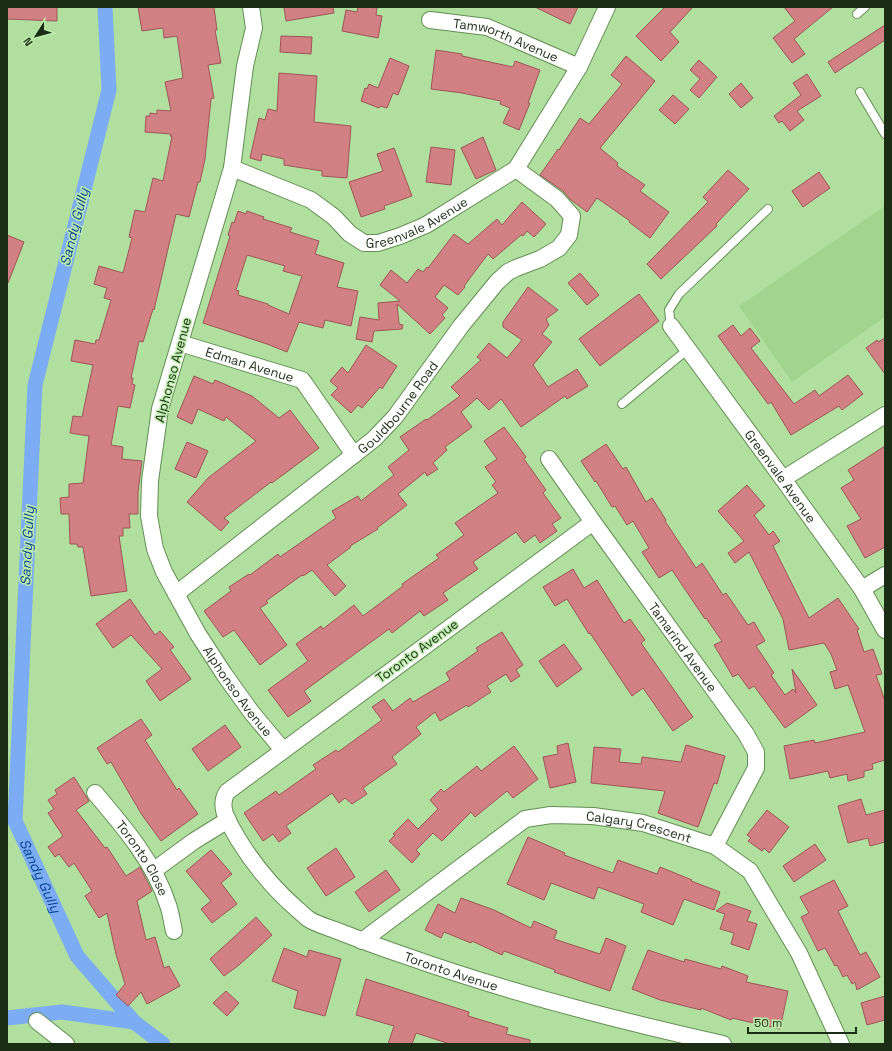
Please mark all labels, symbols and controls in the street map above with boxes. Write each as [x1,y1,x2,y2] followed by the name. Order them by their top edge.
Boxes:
[452,14,561,66] street label: Tamworth Avenue
[16,16,56,56] north arrow
[20,35,36,49] text: N
[56,185,93,268] water label: Sandy Gully
[366,193,471,252] street label: Greenvale Avenue
[151,316,195,424] street label: Alphonso Avenue
[204,343,296,386] street label: Edman Avenue
[354,357,441,457] street label: Gouldbourne Road
[741,426,820,526] street label: Greenvale Avenue
[16,504,38,586] water label: Sandy Gully
[645,599,721,695] street label: Tamarind Avenue
[372,615,462,687] street label: Toronto Avenue
[199,643,276,740] street label: Alphonso Avenue
[586,807,694,846] street label: Calgary Crescent
[113,817,172,898] street label: Toronto Close
[15,836,66,917] water label: Sandy Gully
[402,948,500,994] street label: Toronto Avenue
[748,1009,856,1035] scale bar
[754,1015,782,1031] text: 50 m

